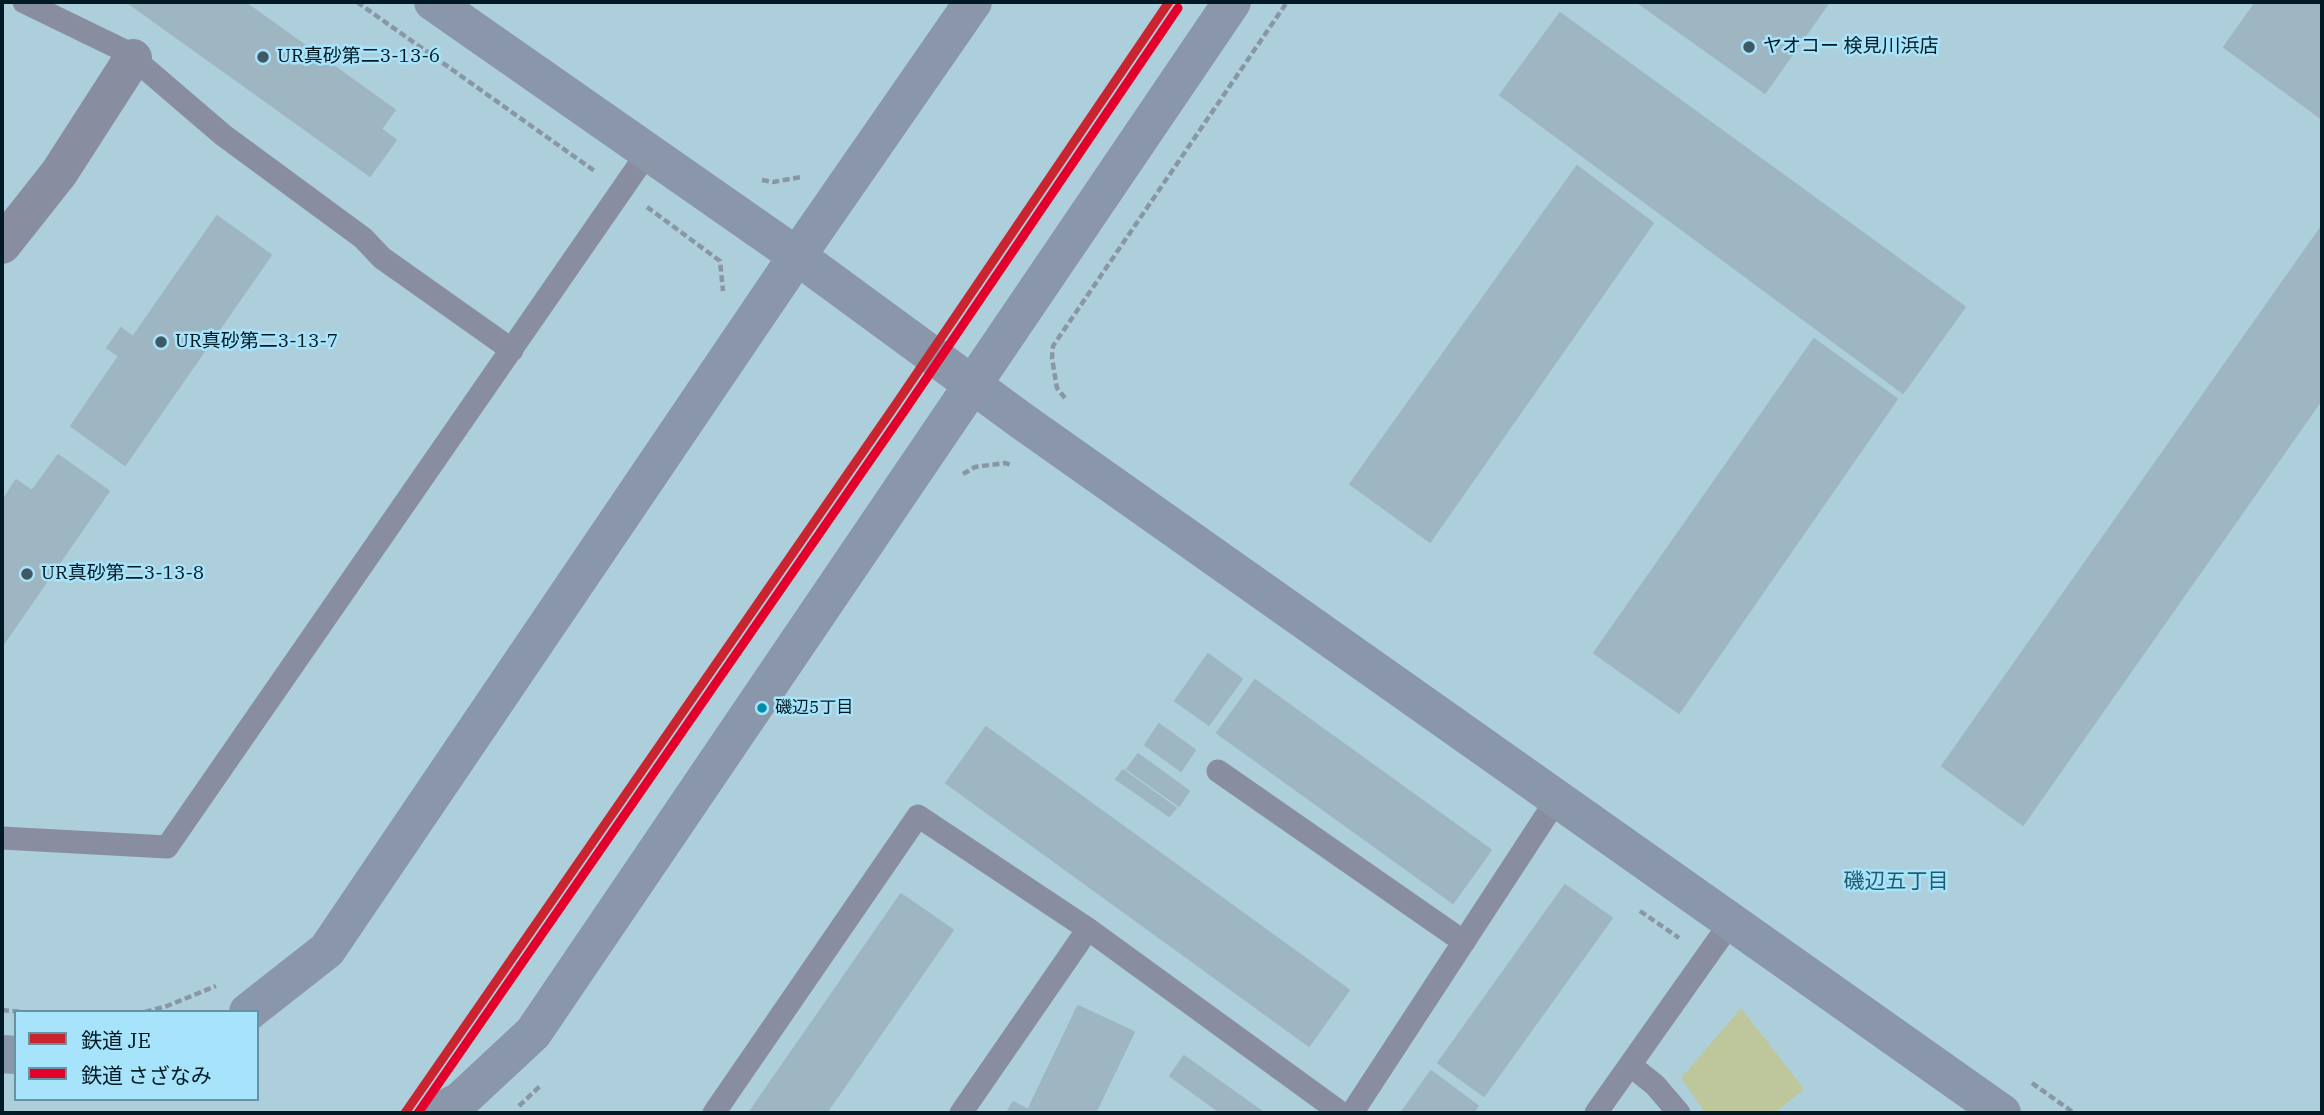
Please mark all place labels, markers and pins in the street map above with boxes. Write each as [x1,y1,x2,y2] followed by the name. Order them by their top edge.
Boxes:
[1763,36,1938,58] place label: ヤオコー 検見川浜店
[1741,39,1757,55] marker: ヤオコー 検見川浜店
[277,46,440,68] place label: UR真砂第二3-13-6
[255,49,271,65] marker: UR真砂第二3-13-6
[175,331,338,353] place label: UR真砂第二3-13-7
[153,334,169,350] marker: UR真砂第二3-13-7
[41,563,204,585] place label: UR真砂第二3-13-8
[19,566,35,582] marker: UR真砂第二3-13-8
[775,698,853,718] place label: 磯辺5丁目
[755,701,769,715] marker: 磯辺5丁目

